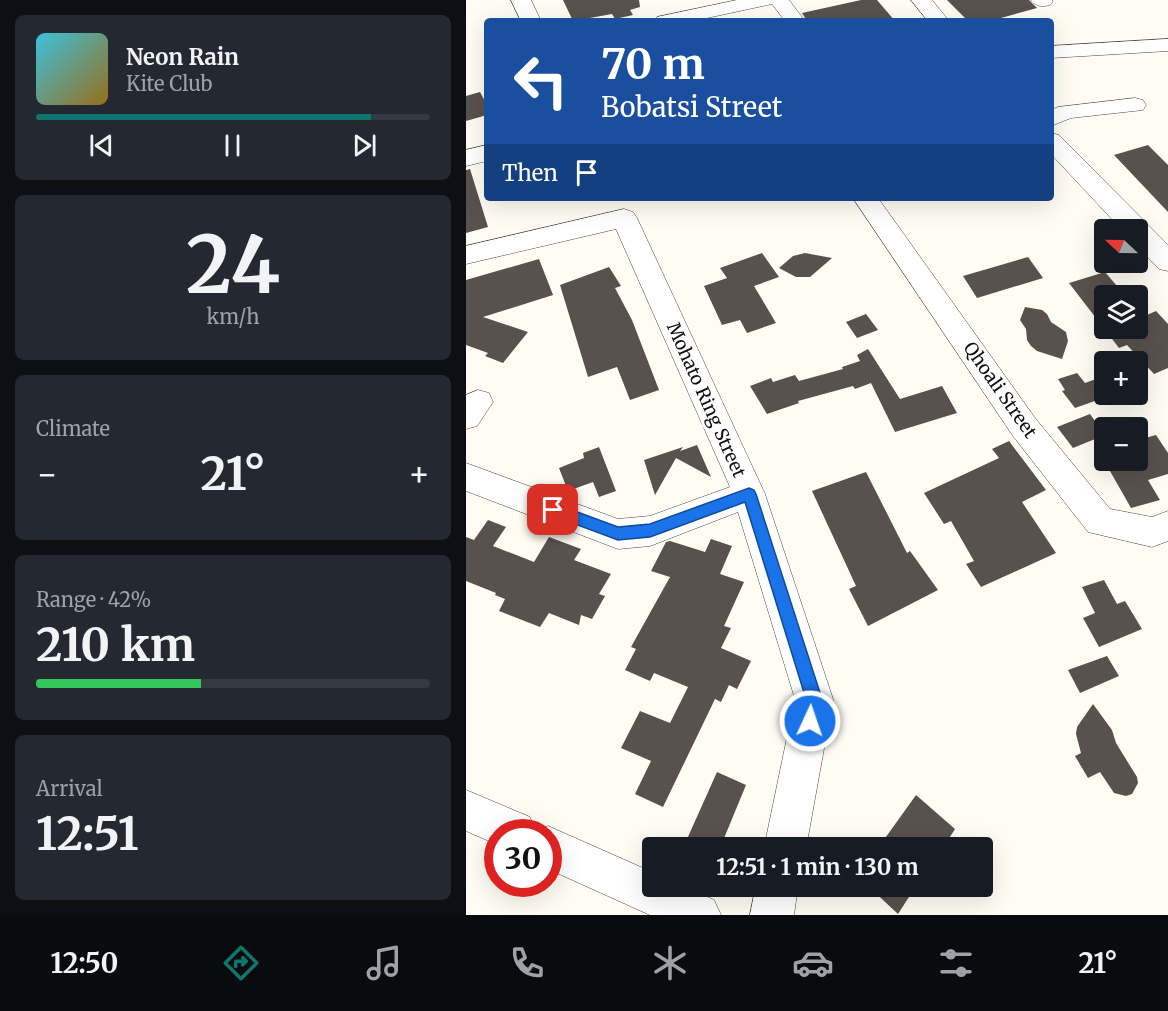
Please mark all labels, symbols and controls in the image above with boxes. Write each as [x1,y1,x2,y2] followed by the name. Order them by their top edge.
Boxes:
[601,38,705,90] text: 70 m
[502,42,580,120] icon: left
[126,43,239,71] text: Neon Rain
[126,71,212,96] text: Kite Club
[601,90,782,124] text: Bobatsi Street
[85,129,118,162] icon: previous
[216,129,249,162] icon: pause
[348,129,381,162] icon: next
[570,156,603,189] icon: arrive
[502,159,558,187] text: Then
[186,216,280,314] text: 24
[1094,219,1148,273] north arrow
[1094,219,1148,471] map controls
[1094,285,1148,339] button: layers
[207,304,259,329] text: km/h
[662,319,751,481] street label: Mohato Ring Street
[959,337,1042,442] street label: Qhoali Street
[1094,351,1148,405] button: +
[36,416,110,441] text: Climate
[1094,417,1148,471] button: −
[200,446,266,502] text: 21°
[36,454,58,495] text: −
[408,454,430,495] text: +
[527,484,578,535] pin
[536,493,569,526] icon: arrive
[36,587,151,612] text: Range · 42%
[36,617,195,673] text: 210 km
[778,689,842,753] position arrow
[36,776,103,801] text: Arrival
[36,806,139,862] text: 12:51
[484,819,562,897] speed limit sign: 30
[716,853,919,881] text: 12:51 · 1 min · 130 m
[220,942,262,984] icon: directions
[363,942,405,984] icon: music
[506,942,548,984] icon: phone
[649,942,691,984] icon: climate
[792,942,834,984] icon: car
[935,942,977,984] icon: filters
[51,946,118,980] text: 12:50
[1078,946,1117,980] text: 21°

